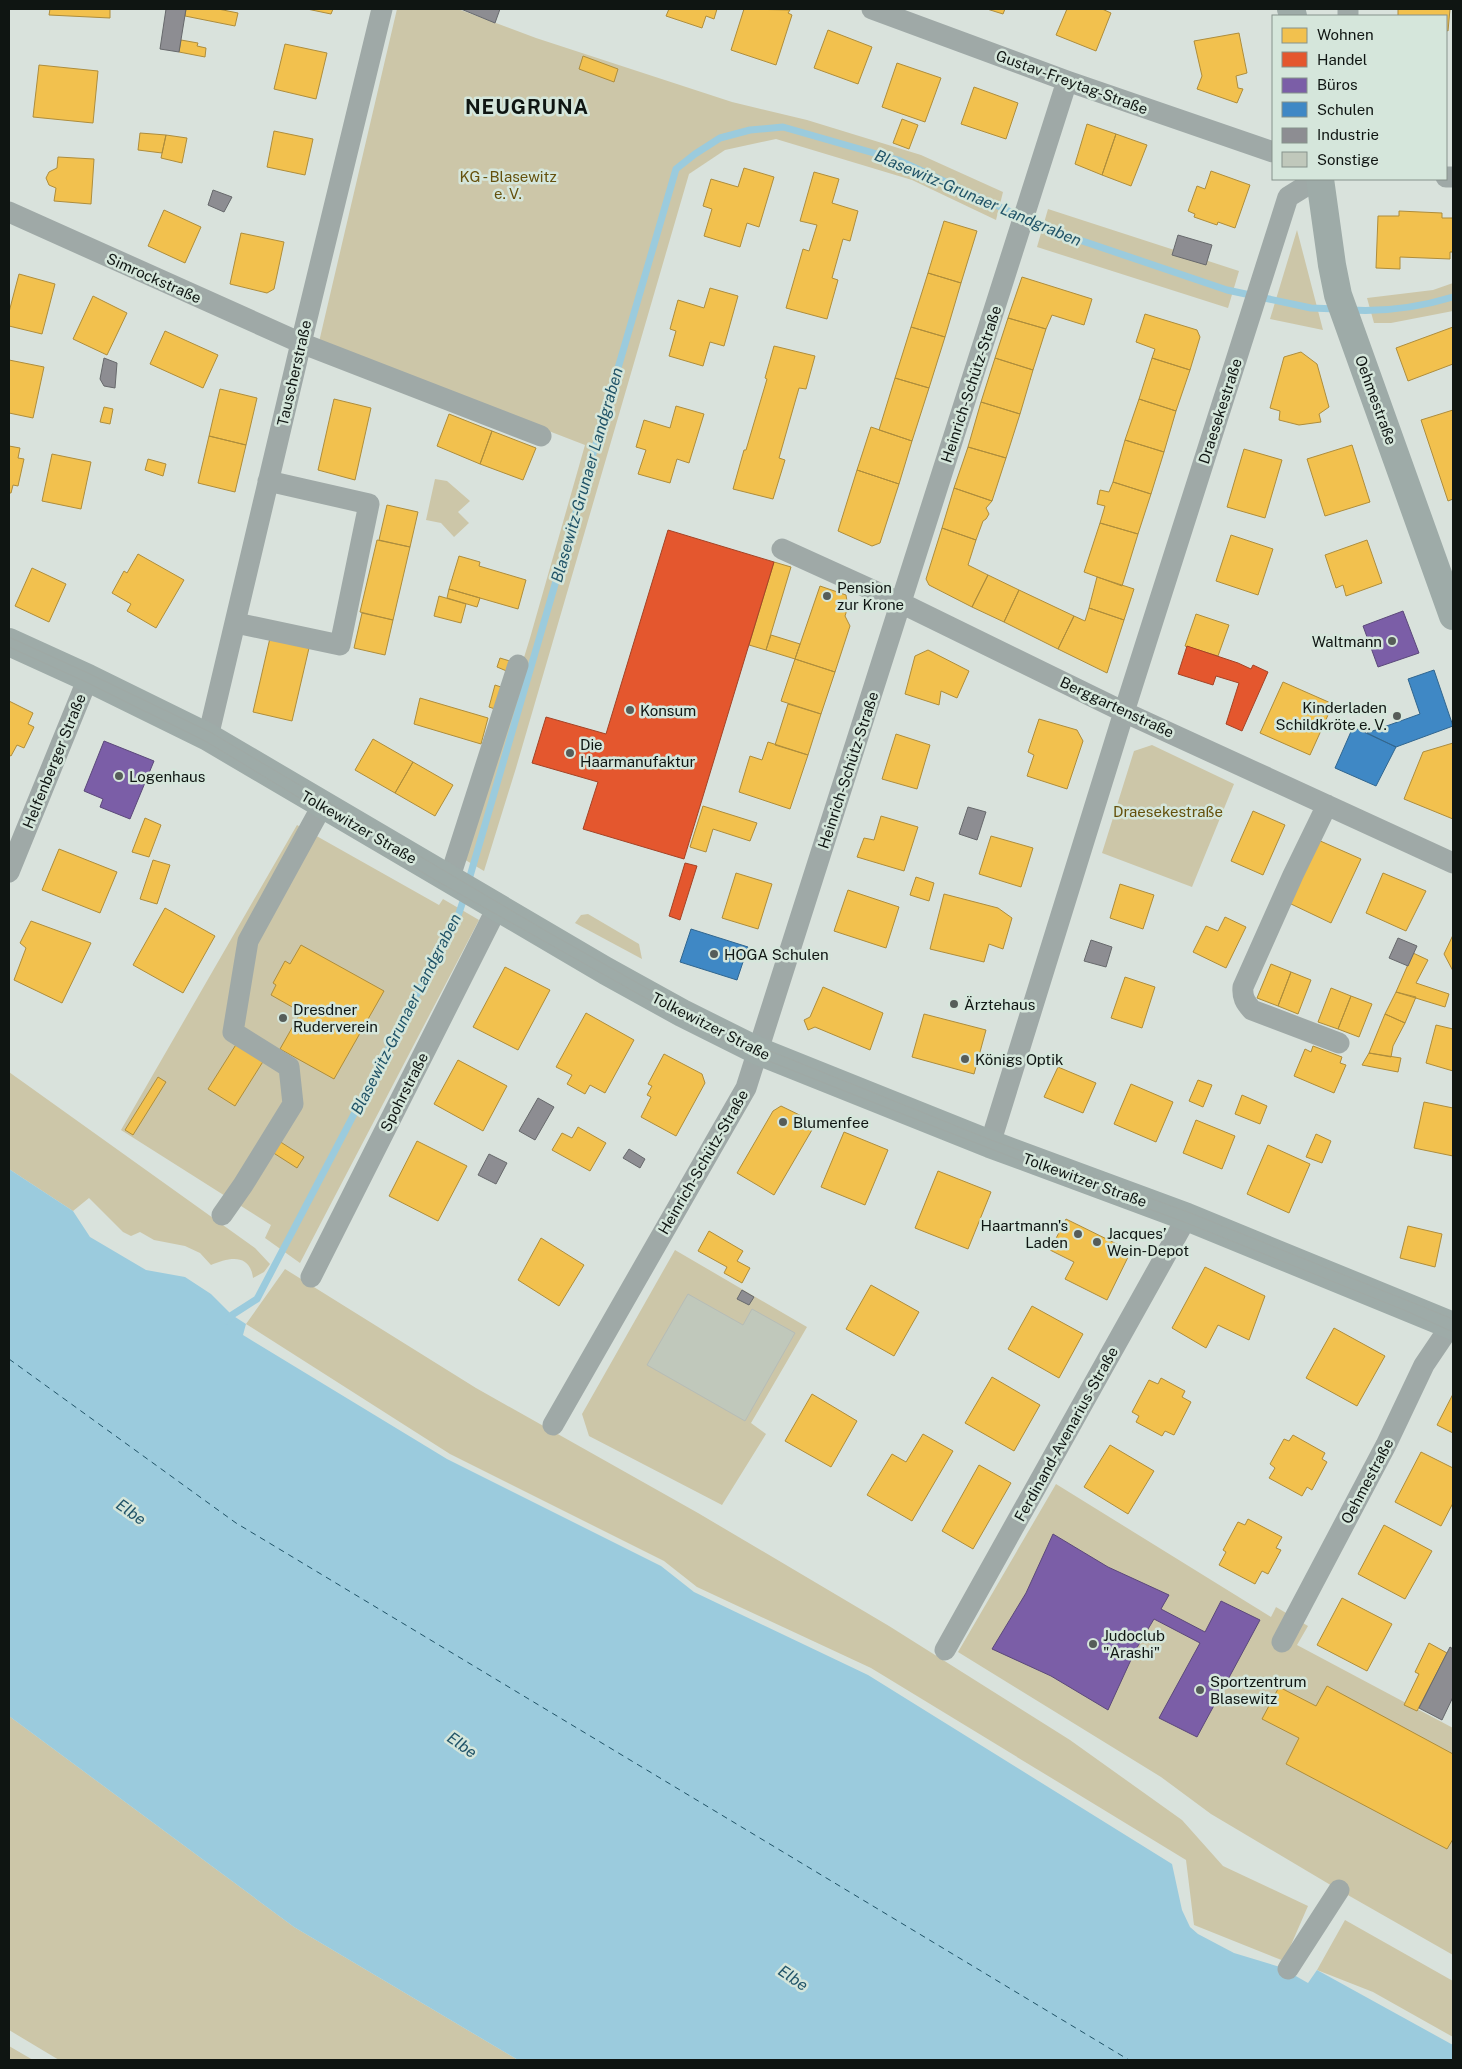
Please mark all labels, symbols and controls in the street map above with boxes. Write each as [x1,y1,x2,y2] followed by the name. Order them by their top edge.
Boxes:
[1272,15,1447,180] legend
[1317,26,1374,43] text: Wohnen
[994,47,1150,117] street label: Gustav-Freytag-Straße
[1317,51,1367,68] text: Handel
[1317,76,1358,93] text: Büros
[465,95,589,119] district label: NEUGRUNA
[1317,101,1374,118] text: Schulen
[1317,126,1379,143] text: Industrie
[872,146,1084,250] water label: Blasewitz‐Grunaer Landgraben
[1317,151,1379,168] text: Sonstige
[459,168,557,202] park label: KG - Blasewitz e. V.
[104,250,204,306] street label: Simrockstraße
[938,303,1004,465] street label: Heinrich-Schütz-Straße
[274,318,314,428] street label: Tauscherstraße
[1352,353,1400,447] street label: Oehmestraße
[1195,356,1245,466] street label: Draesekestraße
[547,365,627,585] water label: Blasewitz‐Grunaer Landgraben
[837,579,904,613] place label: Pension zur Krone
[821,590,833,602] marker: Pension zur Krone
[1312,633,1382,650] place label: Waltmann
[1386,635,1398,647] marker: Waltmann
[1057,673,1177,741] street label: Berggartenstraße
[815,689,881,851] street label: Heinrich-Schütz-Straße
[19,691,89,831] street label: Helfenberger Straße
[1276,699,1387,733] place label: Kinderladen Schildkröte e. V.
[640,702,696,719] place label: Konsum
[624,704,636,716] marker: Konsum
[1391,710,1403,722] marker: Kinderladen Schildkröte e. V.
[580,736,696,770] place label: Die Haarmanufaktur
[564,747,576,759] marker: Die Haarmanufaktur
[129,768,205,785] place label: Logenhaus
[113,770,125,782] marker: Logenhaus
[298,787,420,867] street label: Tolkewitzer Straße
[1113,803,1223,820] park label: Draesekestraße
[347,910,465,1118] water label: Blasewitz‐Grunaer Landgraben
[724,946,829,963] place label: HOGA Schulen
[708,948,720,960] marker: HOGA Schulen
[649,989,773,1063] street label: Tolkewitzer Straße
[964,995,1035,1013] place label: Ärztehaus
[948,998,960,1010] marker: Ärztehaus
[293,1001,378,1035] place label: Dresdner Ruderverein
[277,1012,289,1024] marker: Dresdner Ruderverein
[377,1050,431,1134] street label: Spohrstraße
[975,1051,1063,1068] place label: Königs Optik
[959,1053,971,1065] marker: Königs Optik
[655,1087,751,1237] street label: Heinrich-Schütz-Straße
[793,1114,869,1131] place label: Blumenfee
[777,1116,789,1128] marker: Blumenfee
[1021,1150,1149,1210] street label: Tolkewitzer Straße
[981,1217,1068,1251] place label: Haartmann's Laden
[1107,1225,1189,1259] place label: Jacques’ Wein-Depot
[1072,1228,1084,1240] marker: Haartmann's Laden
[1091,1236,1103,1248] marker: Jacques’ Wein-Depot
[1011,1344,1121,1524] street label: Ferdinand-Avenarius-Straße
[1337,1436,1397,1526] street label: Oehmestraße
[112,1495,150,1529] water label: Elbe
[1103,1627,1165,1661] place label: Judoclub "Arashi"
[1087,1638,1099,1650] marker: Judoclub "Arashi"
[1210,1673,1306,1707] place label: Sportzentrum Blasewitz
[1194,1684,1206,1696] marker: Sportzentrum Blasewitz
[443,1728,481,1762] water label: Elbe
[774,1961,812,1995] water label: Elbe

